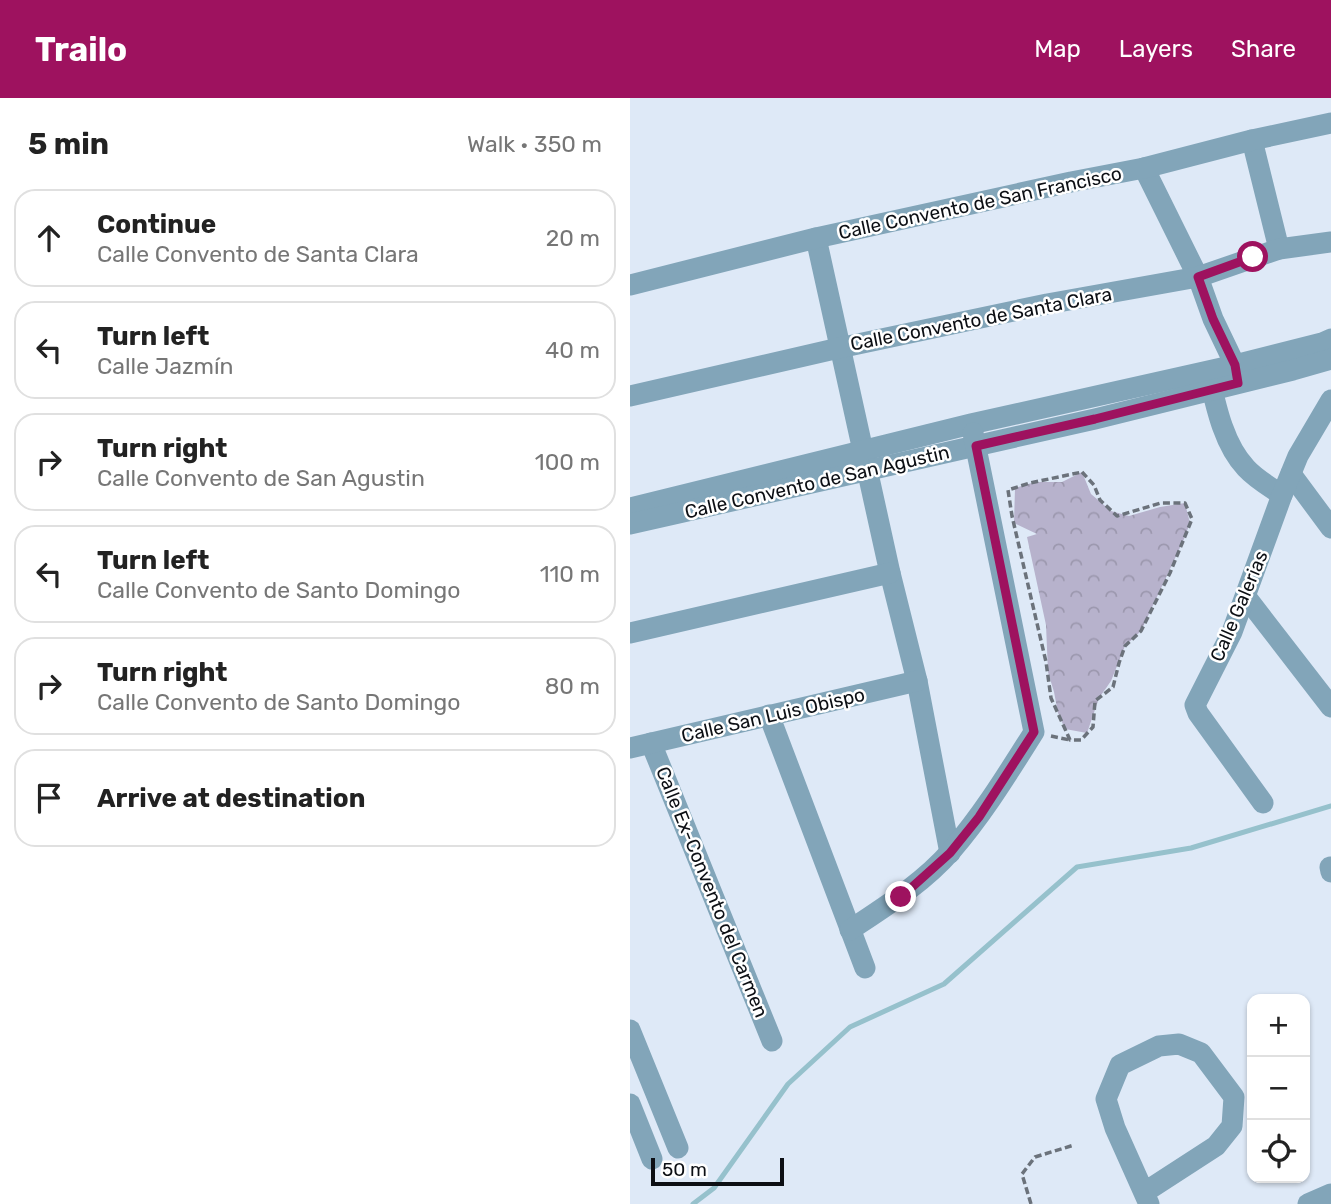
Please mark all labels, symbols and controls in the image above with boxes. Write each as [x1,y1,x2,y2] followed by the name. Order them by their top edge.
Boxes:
[35,30,127,69] text: Trailo
[1034,35,1081,63] text: Map
[1119,35,1193,63] text: Layers
[1231,35,1296,63] text: Share
[28,126,109,162] text: 5 min
[467,130,602,158] text: Walk · 350 m
[836,162,1124,244] street label: Calle Convento de San Francisco
[97,209,216,240] text: Continue
[30,219,68,257] icon: ahead
[546,224,600,252] text: 20 m
[97,240,419,268] text: Calle Convento de Santa Clara
[1237,241,1268,272] route start
[848,282,1114,356] street label: Calle Convento de Santa Clara
[97,321,209,352] text: Turn left
[30,331,68,369] icon: left
[545,336,600,364] text: 40 m
[97,352,234,380] text: Calle Jazmín
[97,433,227,464] text: Turn right
[682,440,952,524] street label: Calle Convento de San Agustin
[30,443,68,481] icon: right
[535,448,600,476] text: 100 m
[97,464,425,492] text: Calle Convento de San Agustin
[97,545,209,576] text: Turn left
[1205,547,1273,665] street label: Calle Galerias
[30,555,68,593] icon: left
[540,560,600,588] text: 110 m
[97,576,460,604] text: Calle Convento de Santo Domingo
[97,657,227,688] text: Turn right
[30,667,68,705] icon: right
[545,672,600,700] text: 80 m
[679,683,867,747] street label: Calle San Luis Obispo
[97,688,460,716] text: Calle Convento de Santo Domingo
[651,763,773,1021] street label: Calle Ex-Convento del Carmen
[30,779,68,817] icon: arrive
[97,783,365,814] text: Arrive at destination
[885,881,916,912] route end
[1247,994,1310,1183] map controls
[1247,994,1310,1057] button: +
[1247,1057,1310,1120] button: −
[1247,1120,1310,1183] button: locate
[651,1155,784,1187] scale bar
[662,1158,707,1181] text: 50 m

